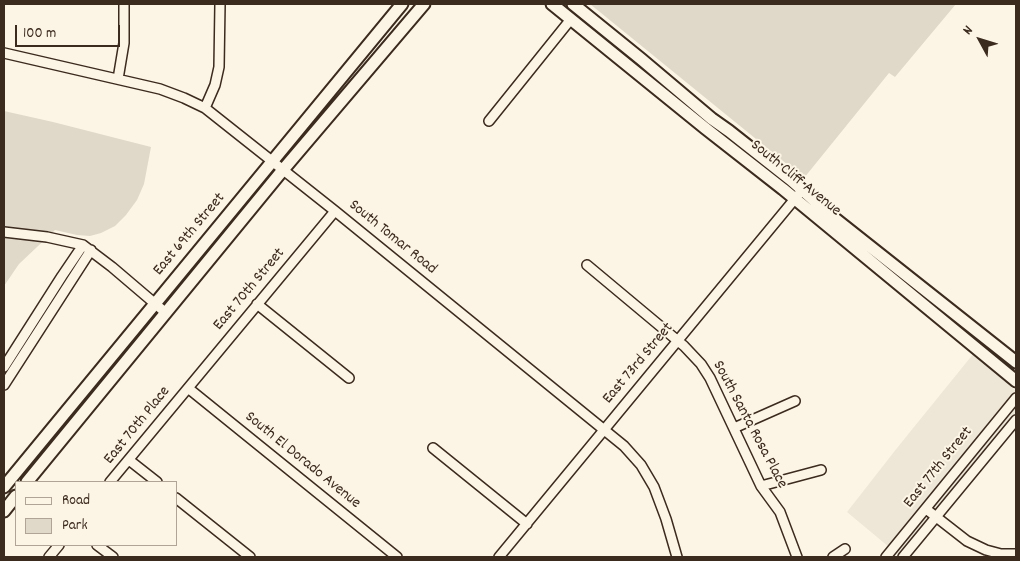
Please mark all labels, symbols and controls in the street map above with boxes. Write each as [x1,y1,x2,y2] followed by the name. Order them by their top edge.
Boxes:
[18,15,122,47] scale bar
[955,15,1005,65] north arrow
[958,22,978,40] text: N
[23,23,56,45] text: 100 m
[746,137,844,221] street label: South Cliff Avenue
[150,190,230,280] street label: East 69th Street
[344,197,440,279] street label: South Tomar Road
[210,245,290,335] street label: East 70th Street
[599,319,679,409] street label: East 73rd Street
[707,358,791,492] street label: South Santa Rosa Place
[101,383,175,469] street label: East 70th Place
[240,408,364,514] street label: South El Dorado Avenue
[900,423,978,513] street label: East 77th Street
[15,481,178,546] legend
[62,490,90,512] text: Road
[62,515,88,537] text: Park

